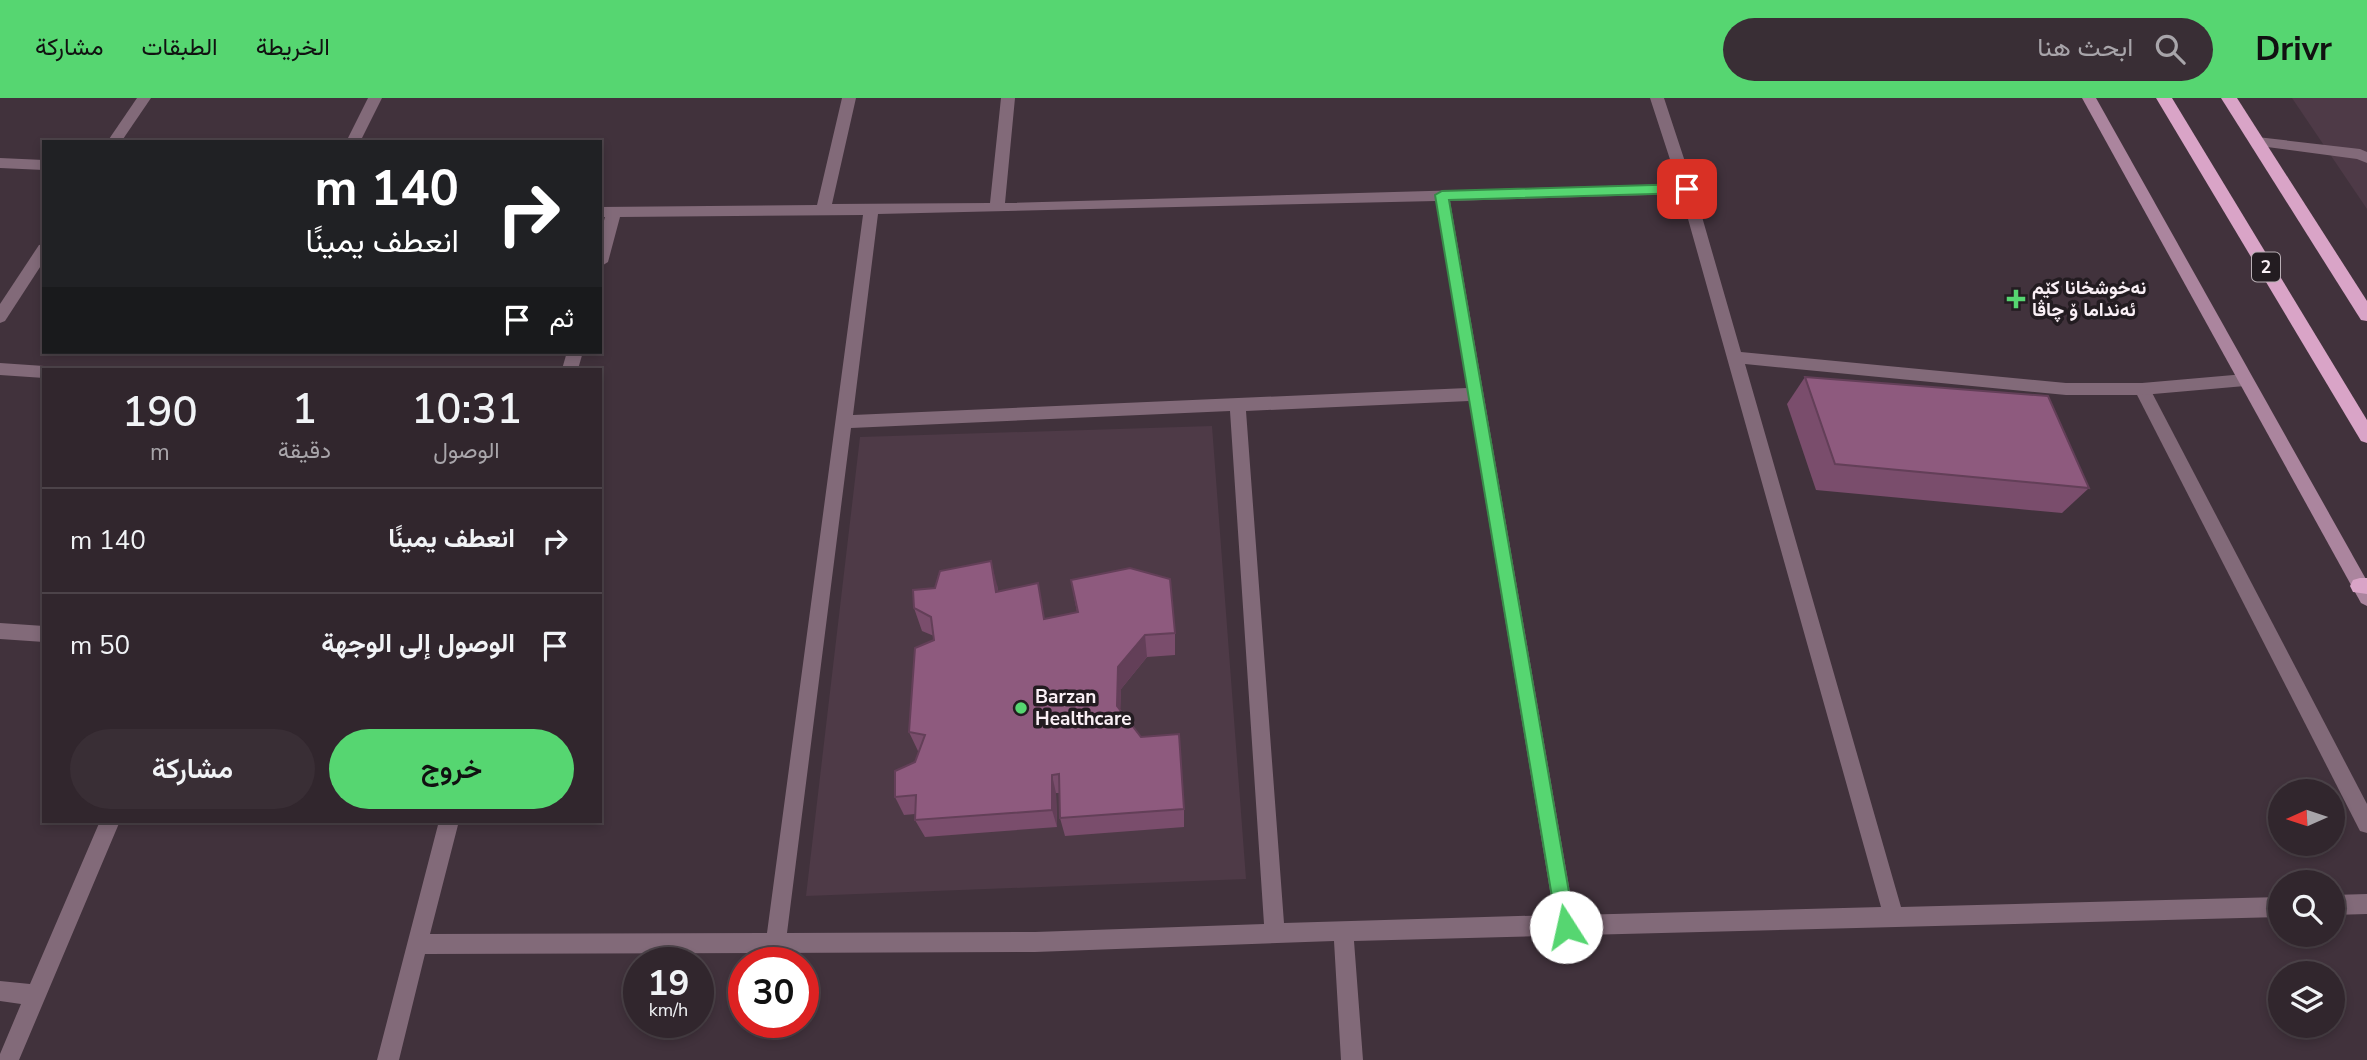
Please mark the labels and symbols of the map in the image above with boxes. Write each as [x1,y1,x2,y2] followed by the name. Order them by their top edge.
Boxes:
[1657,159,1717,219] pin
[2252,252,2280,282] road number: 2
[2032,275,2146,323] place label: نەخوشخانا کێم ئەنداما ۆ چاڤا
[2006,289,2026,309] marker: نەخوشخانا کێم ئەنداما ۆ چاڤا
[1035,684,1132,732] place label: Barzan Healthcare
[1013,700,1029,716] marker: Barzan Healthcare
[2268,779,2345,856] north arrow
[1529,890,1603,964] position arrow
[728,947,819,1038] speed limit sign: 30

